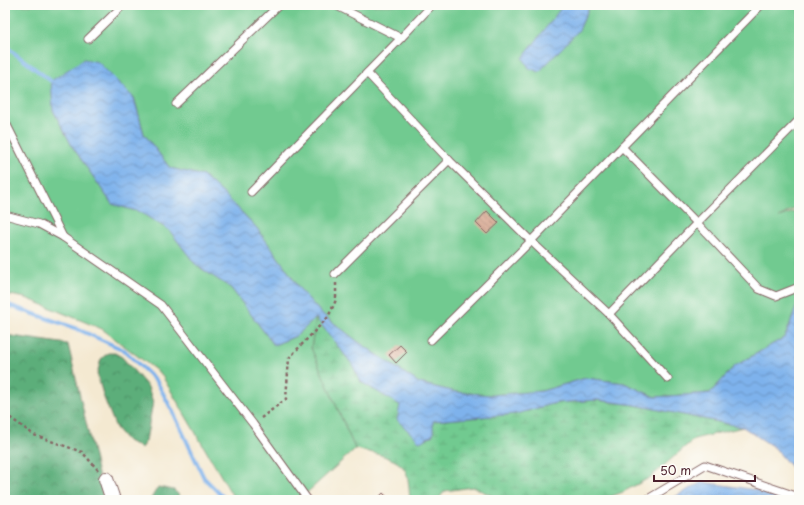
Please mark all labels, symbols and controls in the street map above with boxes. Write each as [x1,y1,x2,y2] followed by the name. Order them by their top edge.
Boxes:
[654,457,755,483] scale bar
[660,461,691,479] text: 50 m

